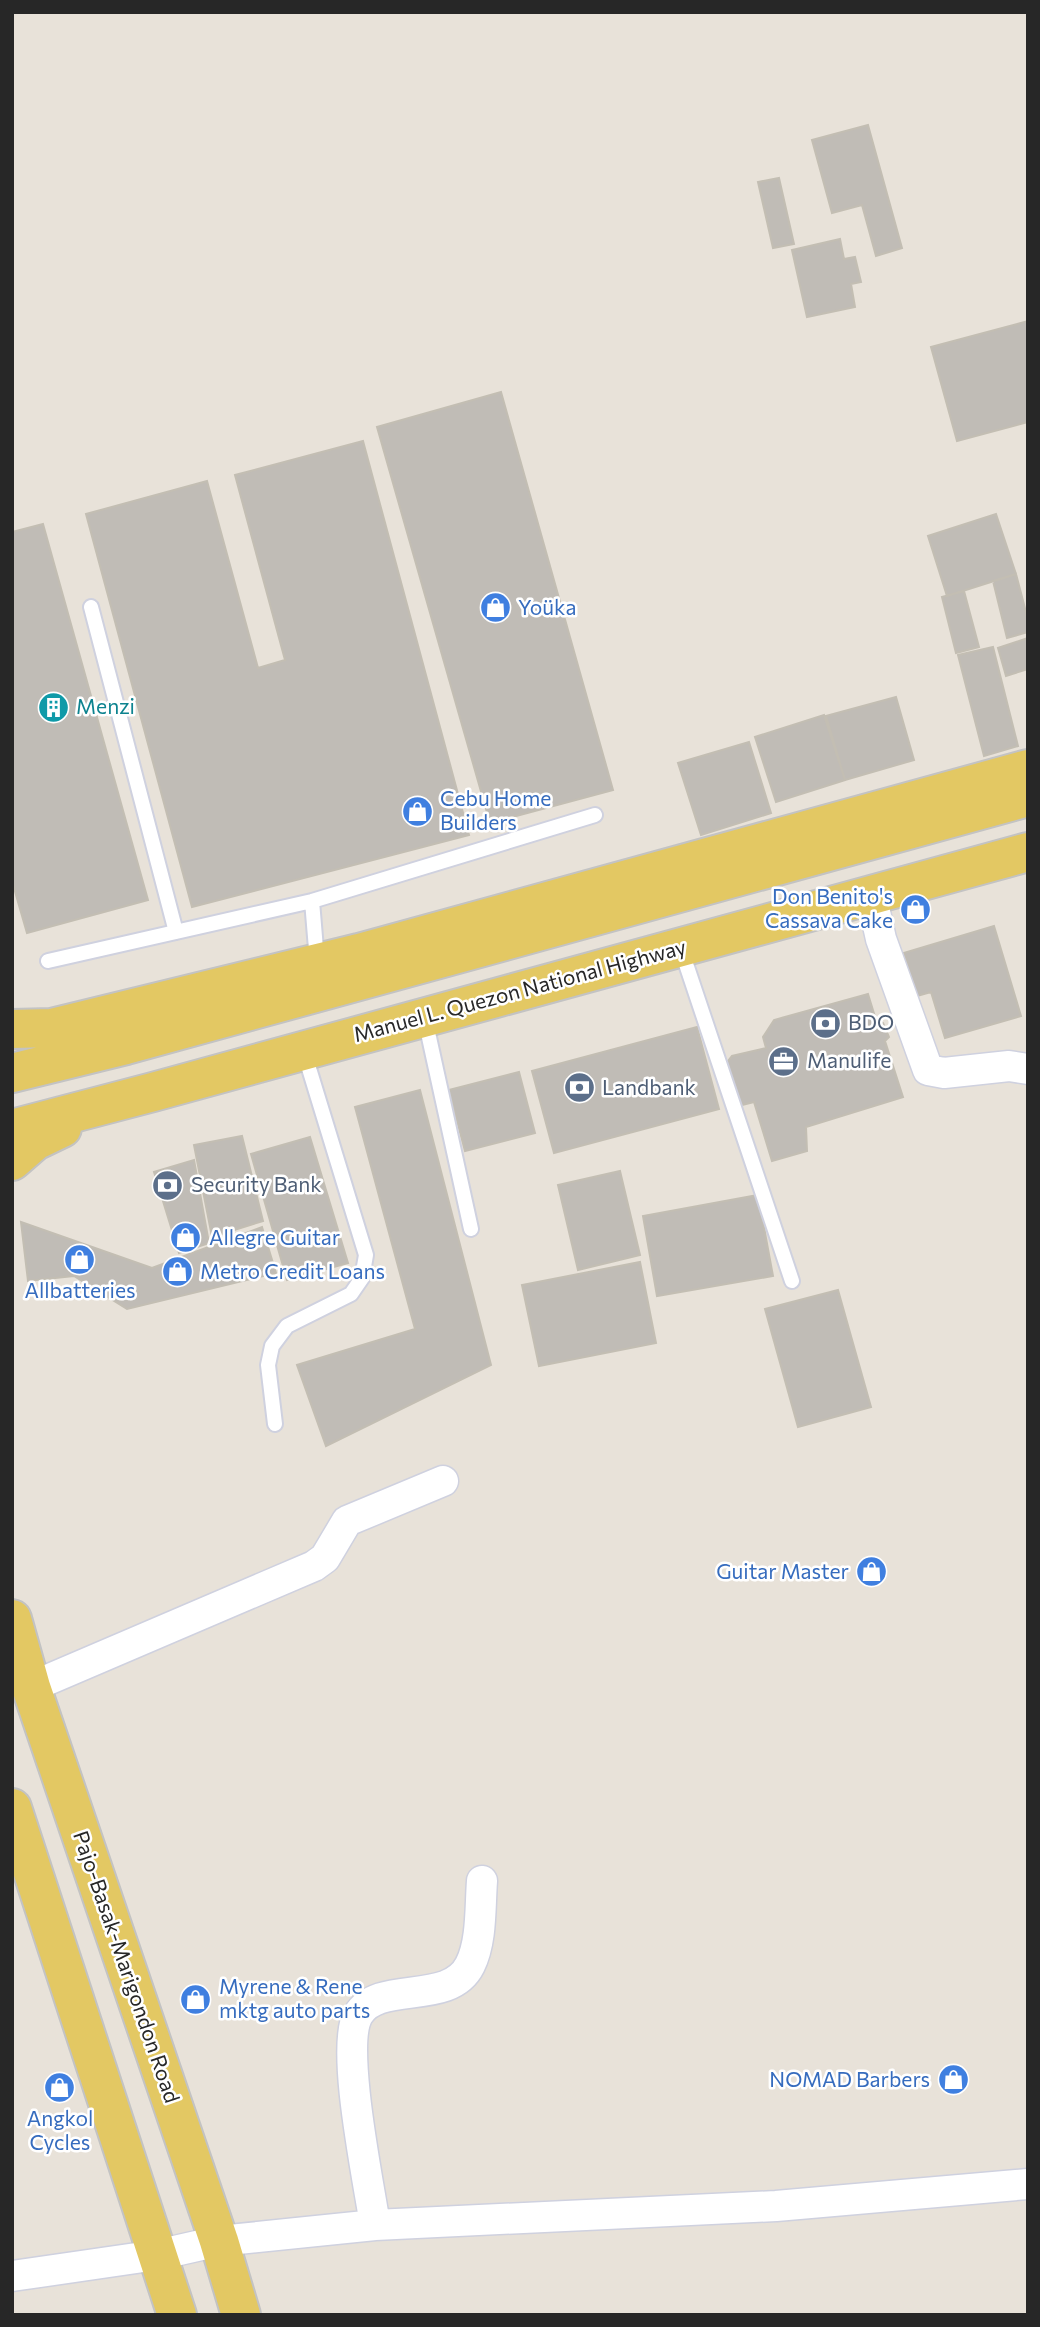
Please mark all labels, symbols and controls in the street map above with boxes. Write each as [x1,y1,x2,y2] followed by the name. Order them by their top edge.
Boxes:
[478,591,512,625] shop icon: Yoüka
[518,594,576,619] place label: Yoüka
[36,690,70,724] building icon: Menzi
[76,693,135,718] place label: Menzi
[440,785,551,834] place label: Cebu Home Builders
[400,794,434,828] shop icon: Cebu Home Builders
[765,883,893,932] place label: Don Benito's Cassava Cake
[899,892,933,926] shop icon: Don Benito's Cassava Cake
[351,933,689,1046] street label: Manuel L. Quezon National Highway
[808,1006,842,1040] bank icon: BDO
[848,1009,894,1034] place label: BDO
[767,1044,801,1078] office icon: Manulife
[807,1047,891,1072] place label: Manulife
[562,1071,596,1105] bank icon: Landbank
[602,1074,696,1099] place label: Landbank
[151,1168,185,1202] bank icon: Security Bank
[191,1171,322,1196] place label: Security Bank
[169,1221,203,1255] shop icon: Allegre Guitar
[209,1224,340,1249] place label: Allegre Guitar
[63,1242,97,1276] shop icon: Allbatteries
[160,1255,194,1289] shop icon: Metro Credit Loans
[200,1258,385,1283] place label: Metro Credit Loans
[24,1277,136,1302] place label: Allbatteries
[855,1555,889,1589] shop icon: Guitar Master
[716,1558,849,1583] place label: Guitar Master
[69,1827,186,2106] street label: Pajo-Basak-Marigondon Road
[219,1973,370,2022] place label: Myrene & Rene mktg auto parts
[179,1982,213,2016] shop icon: Myrene & Rene mktg auto parts
[936,2063,970,2097] shop icon: NOMAD Barbers
[769,2066,930,2091] place label: NOMAD Barbers
[43,2070,77,2104] shop icon: Angkol Cycles
[27,2105,93,2154] place label: Angkol Cycles

